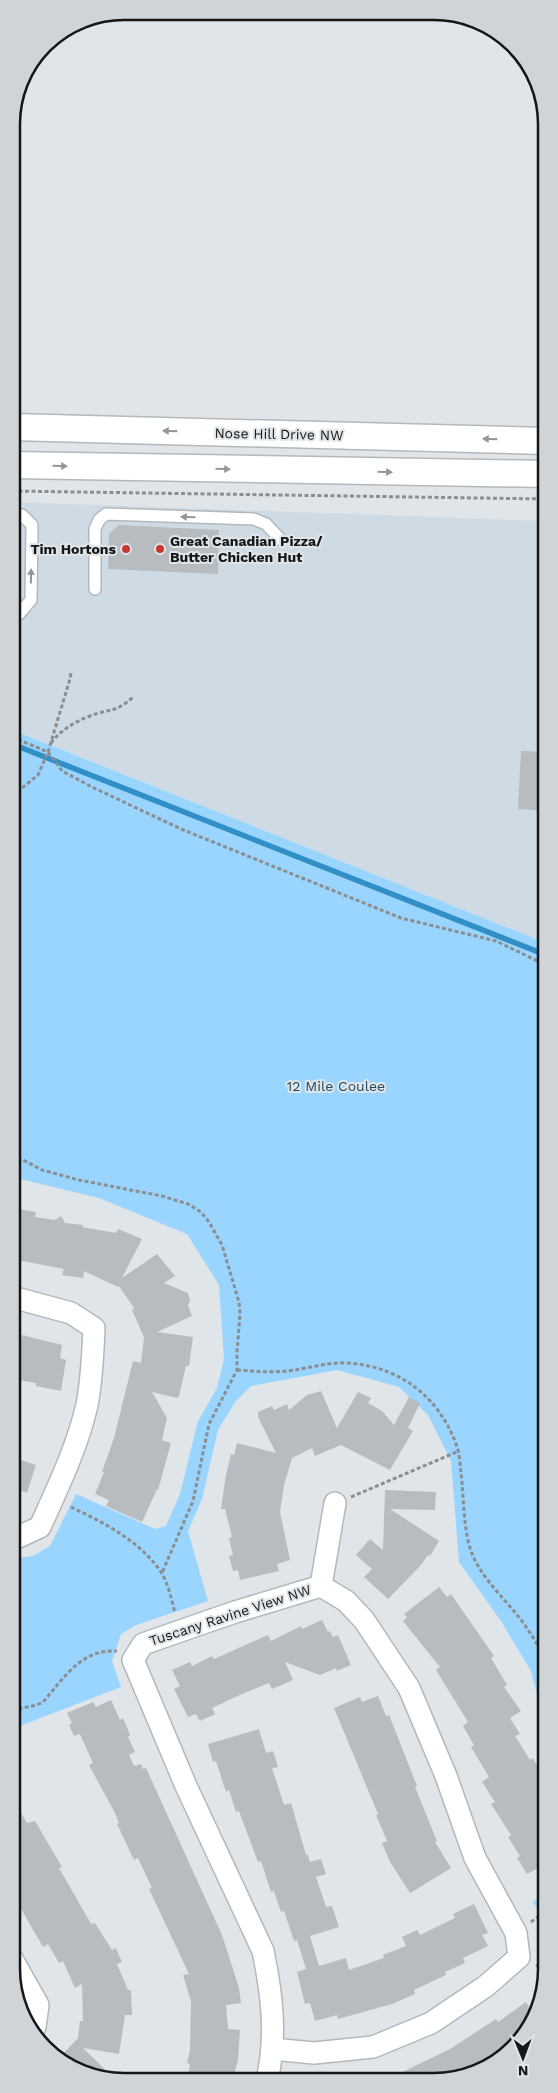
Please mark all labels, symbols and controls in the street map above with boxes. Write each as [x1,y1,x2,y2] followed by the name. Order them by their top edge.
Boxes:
[214,425,344,443] street label: Nose Hill Drive NW
[161,427,177,435] one-way arrow
[481,435,497,443] one-way arrow
[53,463,69,471] one-way arrow
[215,465,231,473] one-way arrow
[378,468,394,476] one-way arrow
[180,512,196,520] one-way arrow
[170,533,323,565] place label: Great Canadian Pizza/ Butter Chicken Hut
[31,541,117,557] place label: Tim Hortons
[120,543,132,555] marker: Tim Hortons
[154,543,166,555] marker: Great Canadian Pizza/ Butter Chicken Hut
[27,568,35,584] one-way arrow
[287,1078,385,1094] park label: 12 Mile Coulee
[147,1581,313,1649] street label: Tuscany Ravine View NW
[498,2033,548,2083] north arrow
[518,2063,529,2079] text: N

